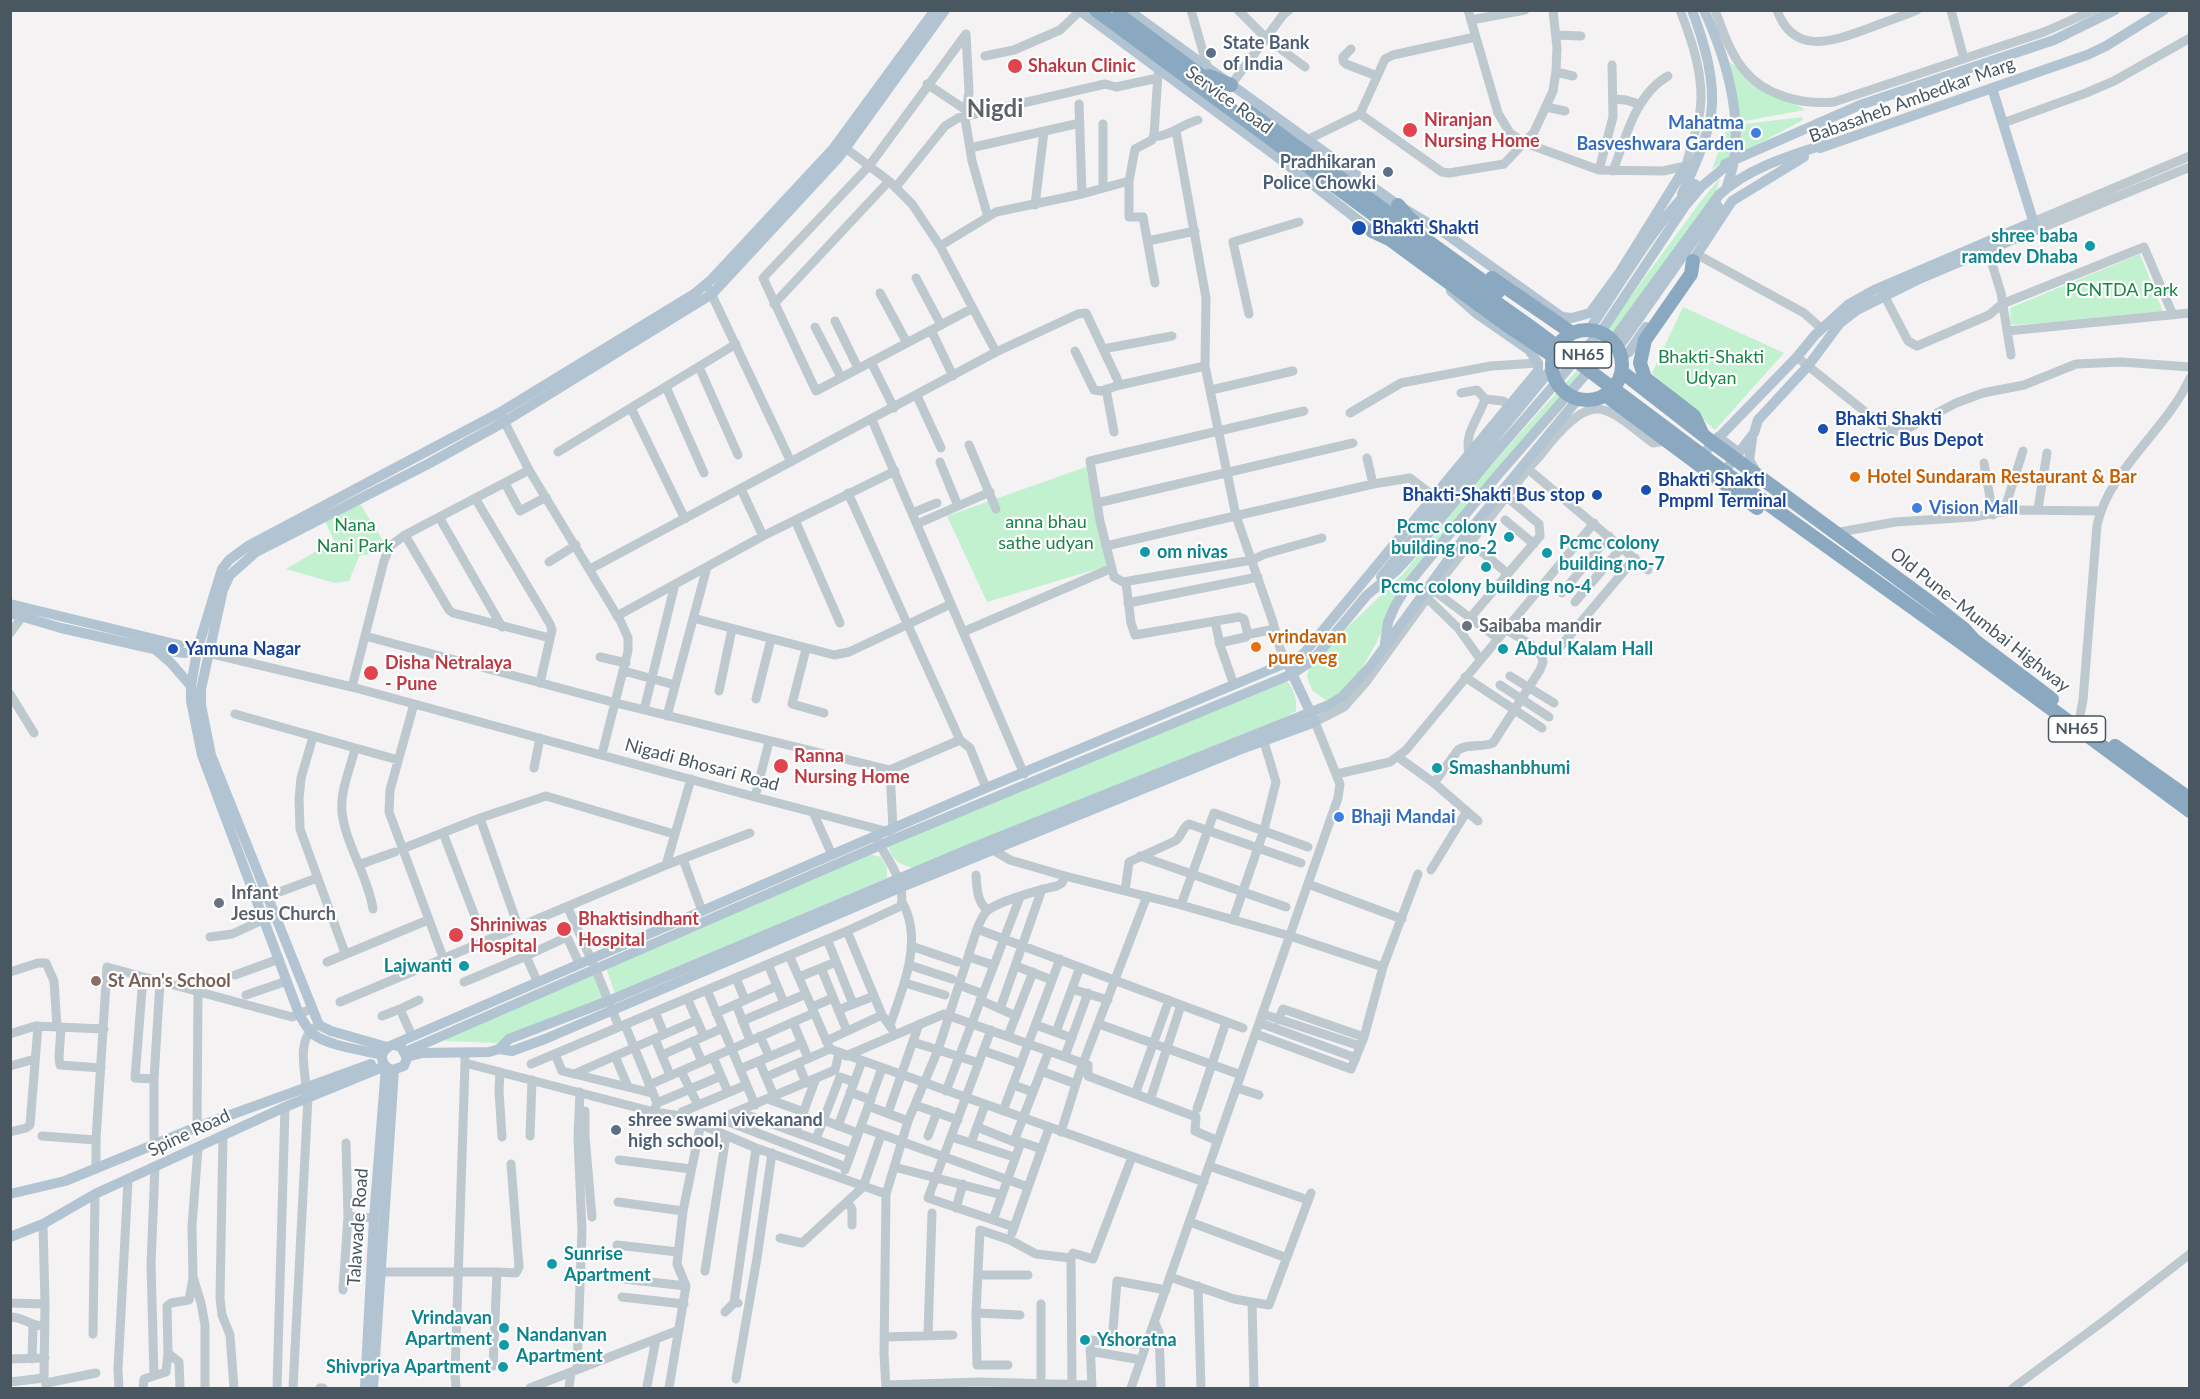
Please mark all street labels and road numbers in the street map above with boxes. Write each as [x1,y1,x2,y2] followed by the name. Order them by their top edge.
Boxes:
[1806,53,2018,147] street label: Babasaheb Ambedkar Marg
[1181,61,1277,139] street label: Service Road
[1554,342,1612,368] road number: NH65
[1886,543,2074,697] street label: Old Pune–Mumbai Highway
[2048,716,2106,742] road number: NH65
[622,734,782,796] street label: Nigadi Bhosari Road
[145,1105,233,1161] street label: Spine Road
[343,1168,373,1286] street label: Talawade Road

